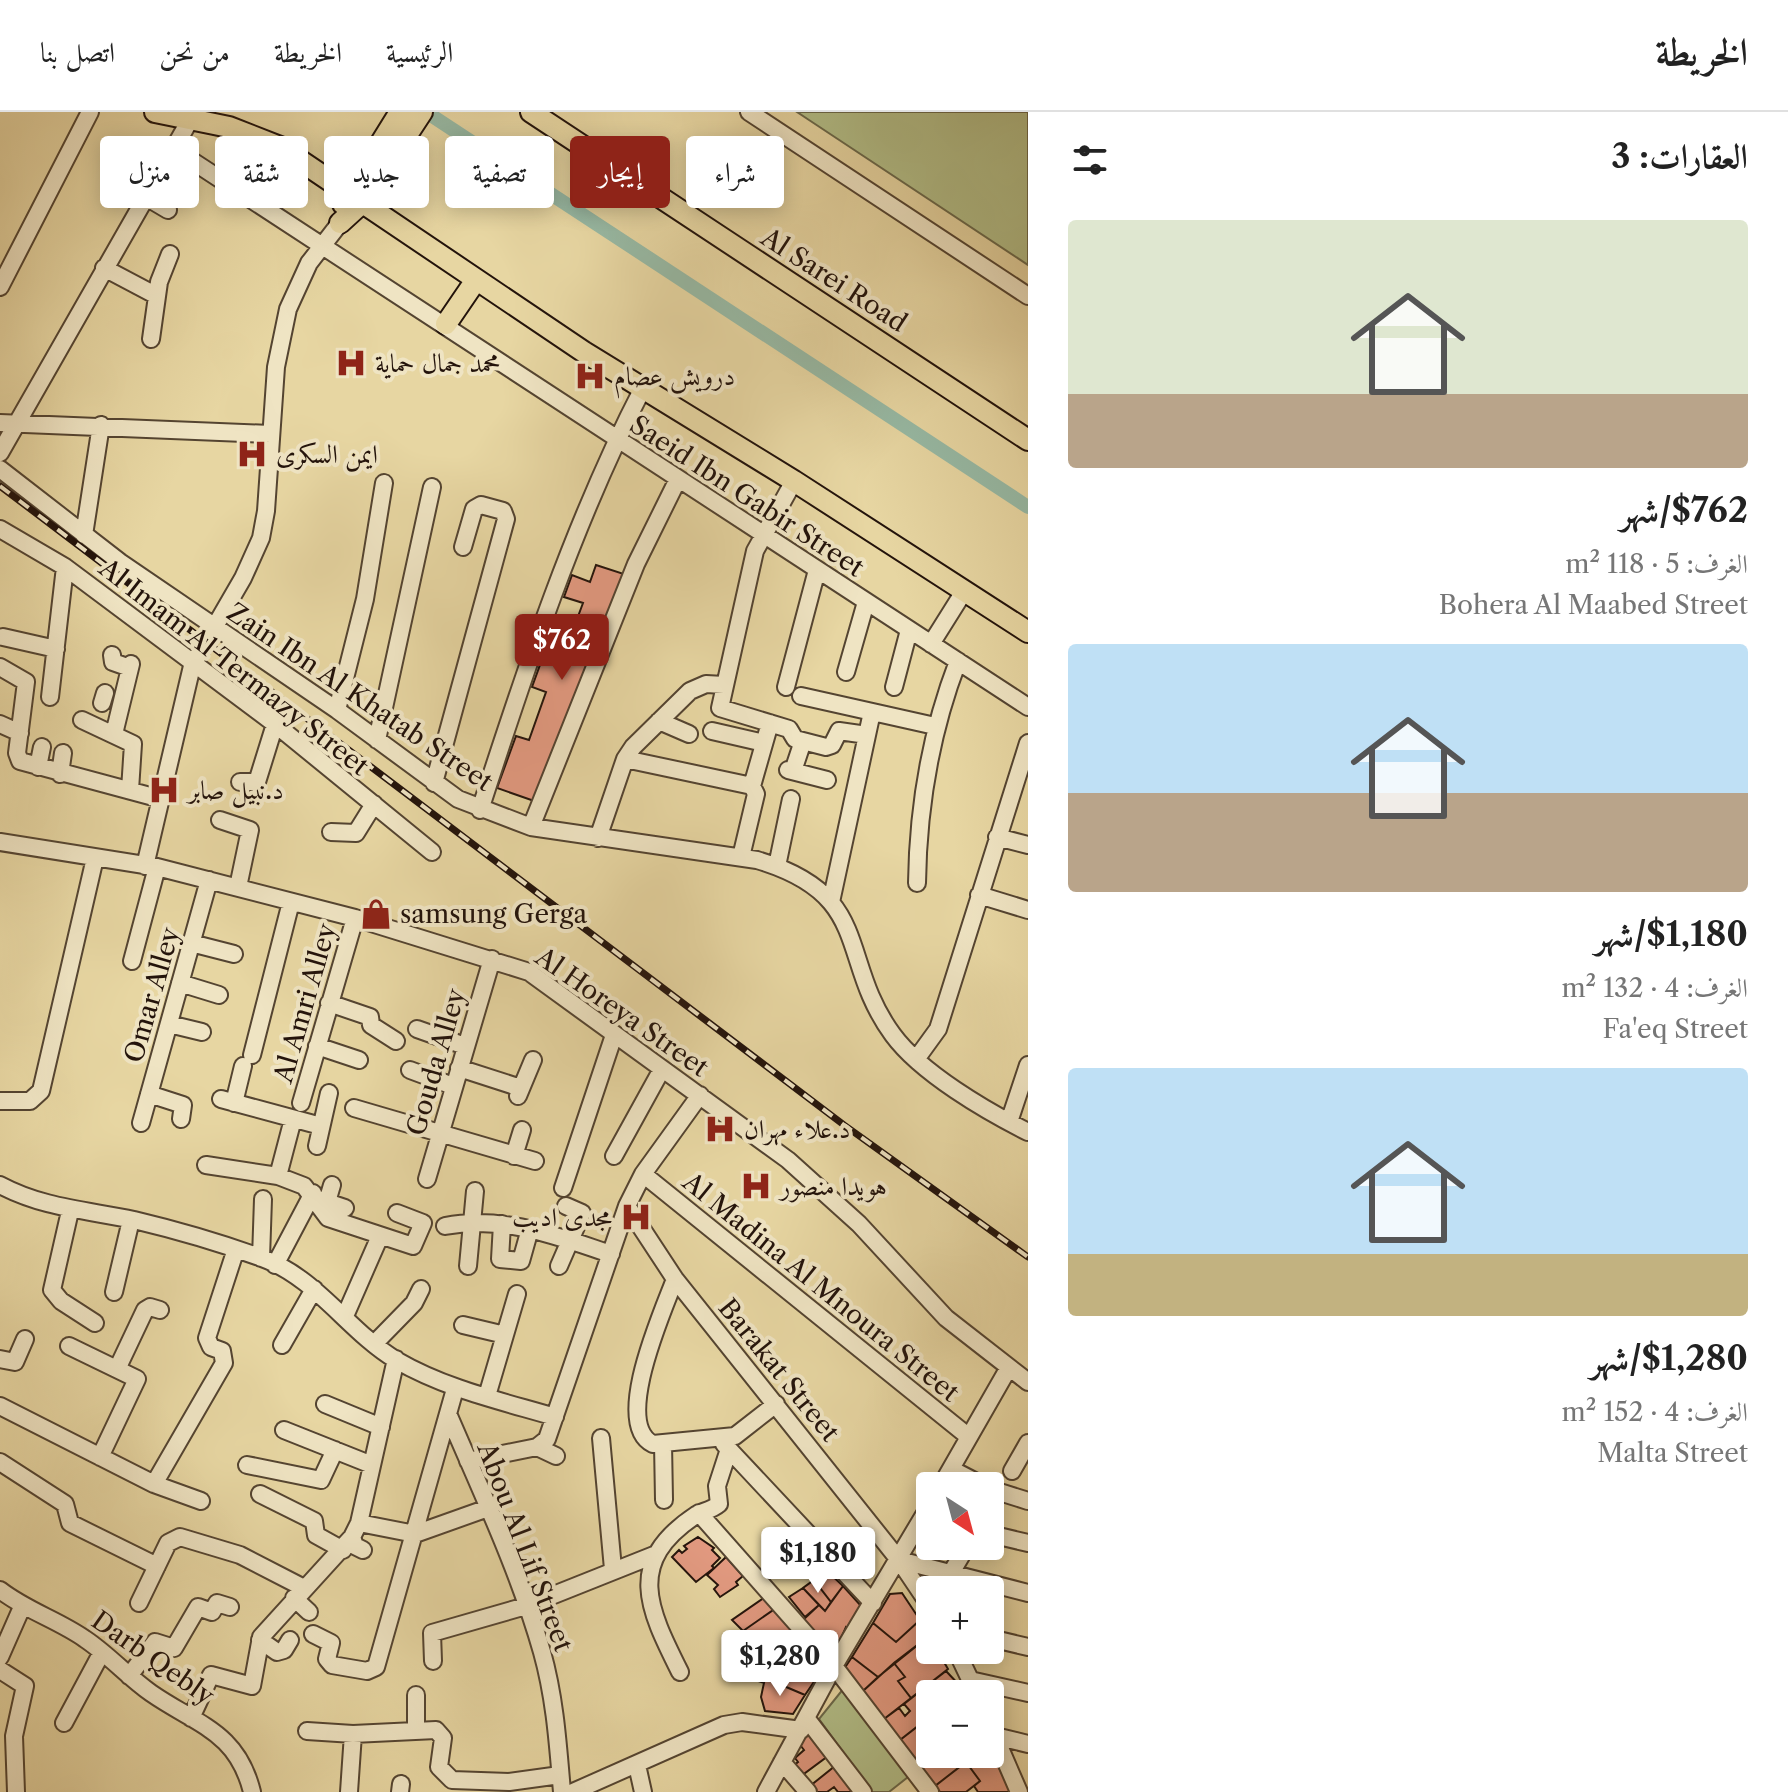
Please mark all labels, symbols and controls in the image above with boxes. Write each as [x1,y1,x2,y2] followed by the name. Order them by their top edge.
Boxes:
[1656,28,1748,75] text: الخريطة
[40,35,115,69] text: اتصل بنا
[159,35,230,69] text: من نحن
[274,35,342,69] text: الخريطة
[386,35,453,69] text: الرئيسية
[1611,135,1748,177] text: العقارات: 3
[100,136,199,208] chip: منزل
[215,136,308,208] chip: شقة
[324,136,429,208] chip: جديد
[445,136,554,208] chip: تصفية
[570,136,670,208] chip: إيجار
[686,136,784,208] chip: شراء
[1068,138,1112,182] icon: filters
[754,220,913,339] street label: Al Sarei Road
[1336,272,1480,416] icon: home
[334,346,368,380] hospital icon: محمد جمال حماية
[375,347,500,379] place label: محمد جمال حماية
[573,359,607,393] hospital icon: درويش عصام
[614,360,735,399] place label: درويش عصام
[624,408,871,584] street label: Saeid Ibn Gabir Street
[235,437,269,471] hospital icon: ايمن السكرى
[276,438,378,472] place label: ايمن السكرى
[1620,489,1748,531] text: $762/شهر
[1565,548,1748,580] text: الغرف: 5 · 118 m²
[92,551,376,783] street label: Al Imam Al Termazy Street
[1439,589,1748,621] text: Bohera Al Maabed Street
[221,596,500,798] street label: Zain Ibn Al Khatab Street
[515,614,609,682] pin: $762
[533,624,591,656] text: $762
[1336,696,1480,840] icon: home
[147,773,181,807] hospital icon: د.نبيل صابر
[185,774,284,808] place label: د.نبيل صابر
[359,897,393,931] shop icon: samsung Gerga
[400,898,587,930] place label: samsung Gerga
[1595,913,1748,955] text: $1,180/شهر
[267,919,343,1087] street label: Al Amri Alley
[117,923,187,1066] street label: Omar Alley
[528,940,715,1084] street label: Al Horeya Street
[1561,972,1748,1004] text: الغرف: 4 · 132 m²
[400,984,472,1139] street label: Gouda Alley
[1603,1013,1748,1045] text: Fa'eq Street
[703,1112,737,1146] hospital icon: د.علاء مهران
[744,1113,851,1146] place label: د.علاء مهران
[1336,1120,1480,1264] icon: home
[676,1165,966,1409] street label: Al Madina Al Mnoura Street
[739,1169,773,1203] hospital icon: هويدا منصور
[777,1170,887,1203] place label: هويدا منصور
[619,1200,653,1234] hospital icon: مجدى اديب
[512,1201,612,1234] place label: مجدى اديب
[712,1292,847,1448] street label: Barakat Street
[1590,1337,1748,1379] text: $1,280/شهر
[1562,1396,1748,1428] text: الغرف: 4 · 152 m²
[470,1437,580,1657] street label: Abou Al Lif Street
[1597,1437,1748,1469] text: Malta Street
[916,1472,1004,1560] north arrow
[916,1472,1004,1768] map controls
[753,1527,883,1595] pin: $1,180
[779,1537,857,1569] text: $1,180
[916,1576,1004,1664] button: +
[86,1604,221,1712] street label: Darb Qebly
[715,1630,845,1698] pin: $1,280
[739,1640,821,1672] text: $1,280
[916,1680,1004,1768] button: −

